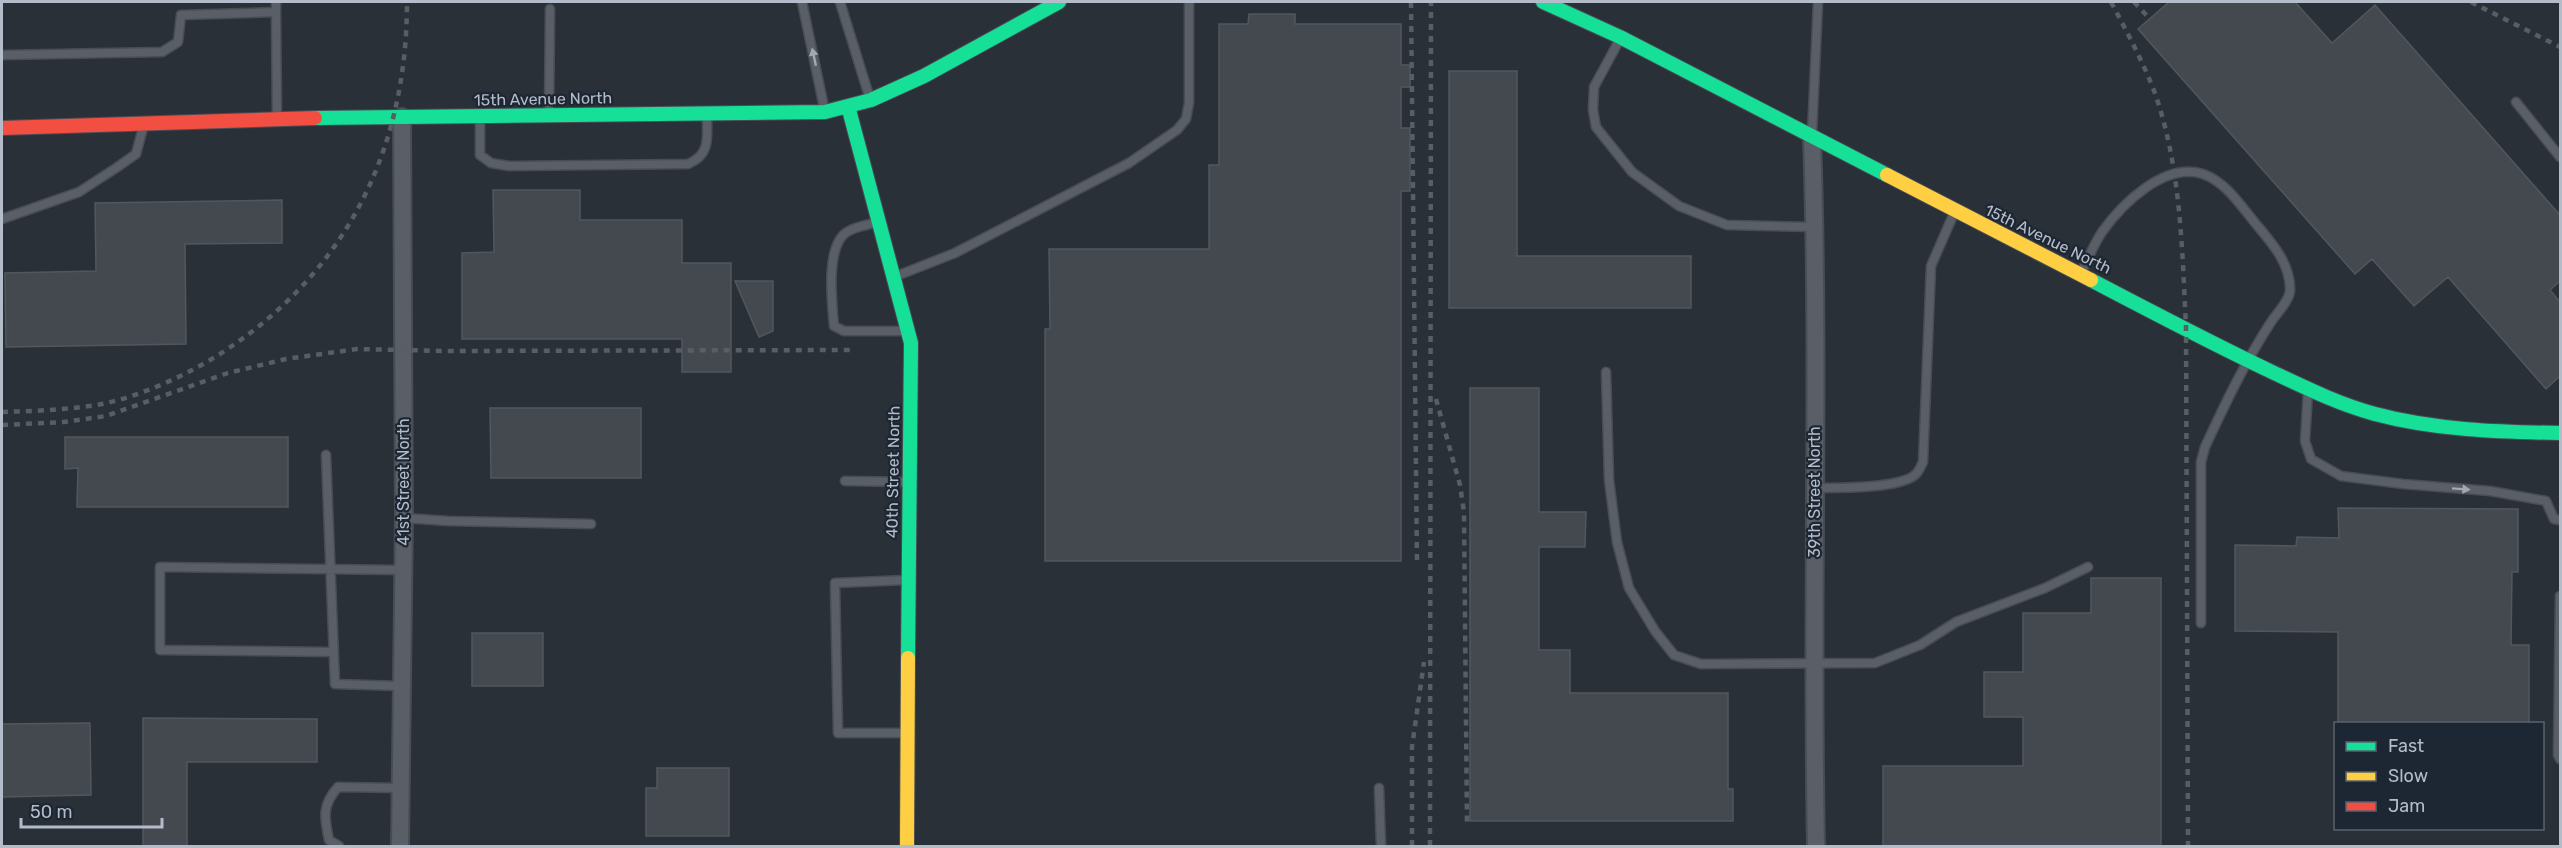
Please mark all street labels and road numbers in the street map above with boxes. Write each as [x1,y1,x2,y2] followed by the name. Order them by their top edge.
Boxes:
[474,88,612,110] street label: 15th Avenue North
[1982,200,2114,278] street label: 15th Avenue North
[882,406,904,538] street label: 40th Street North
[394,418,413,546] street label: 41st Street North
[1805,426,1824,558] street label: 39th Street North

